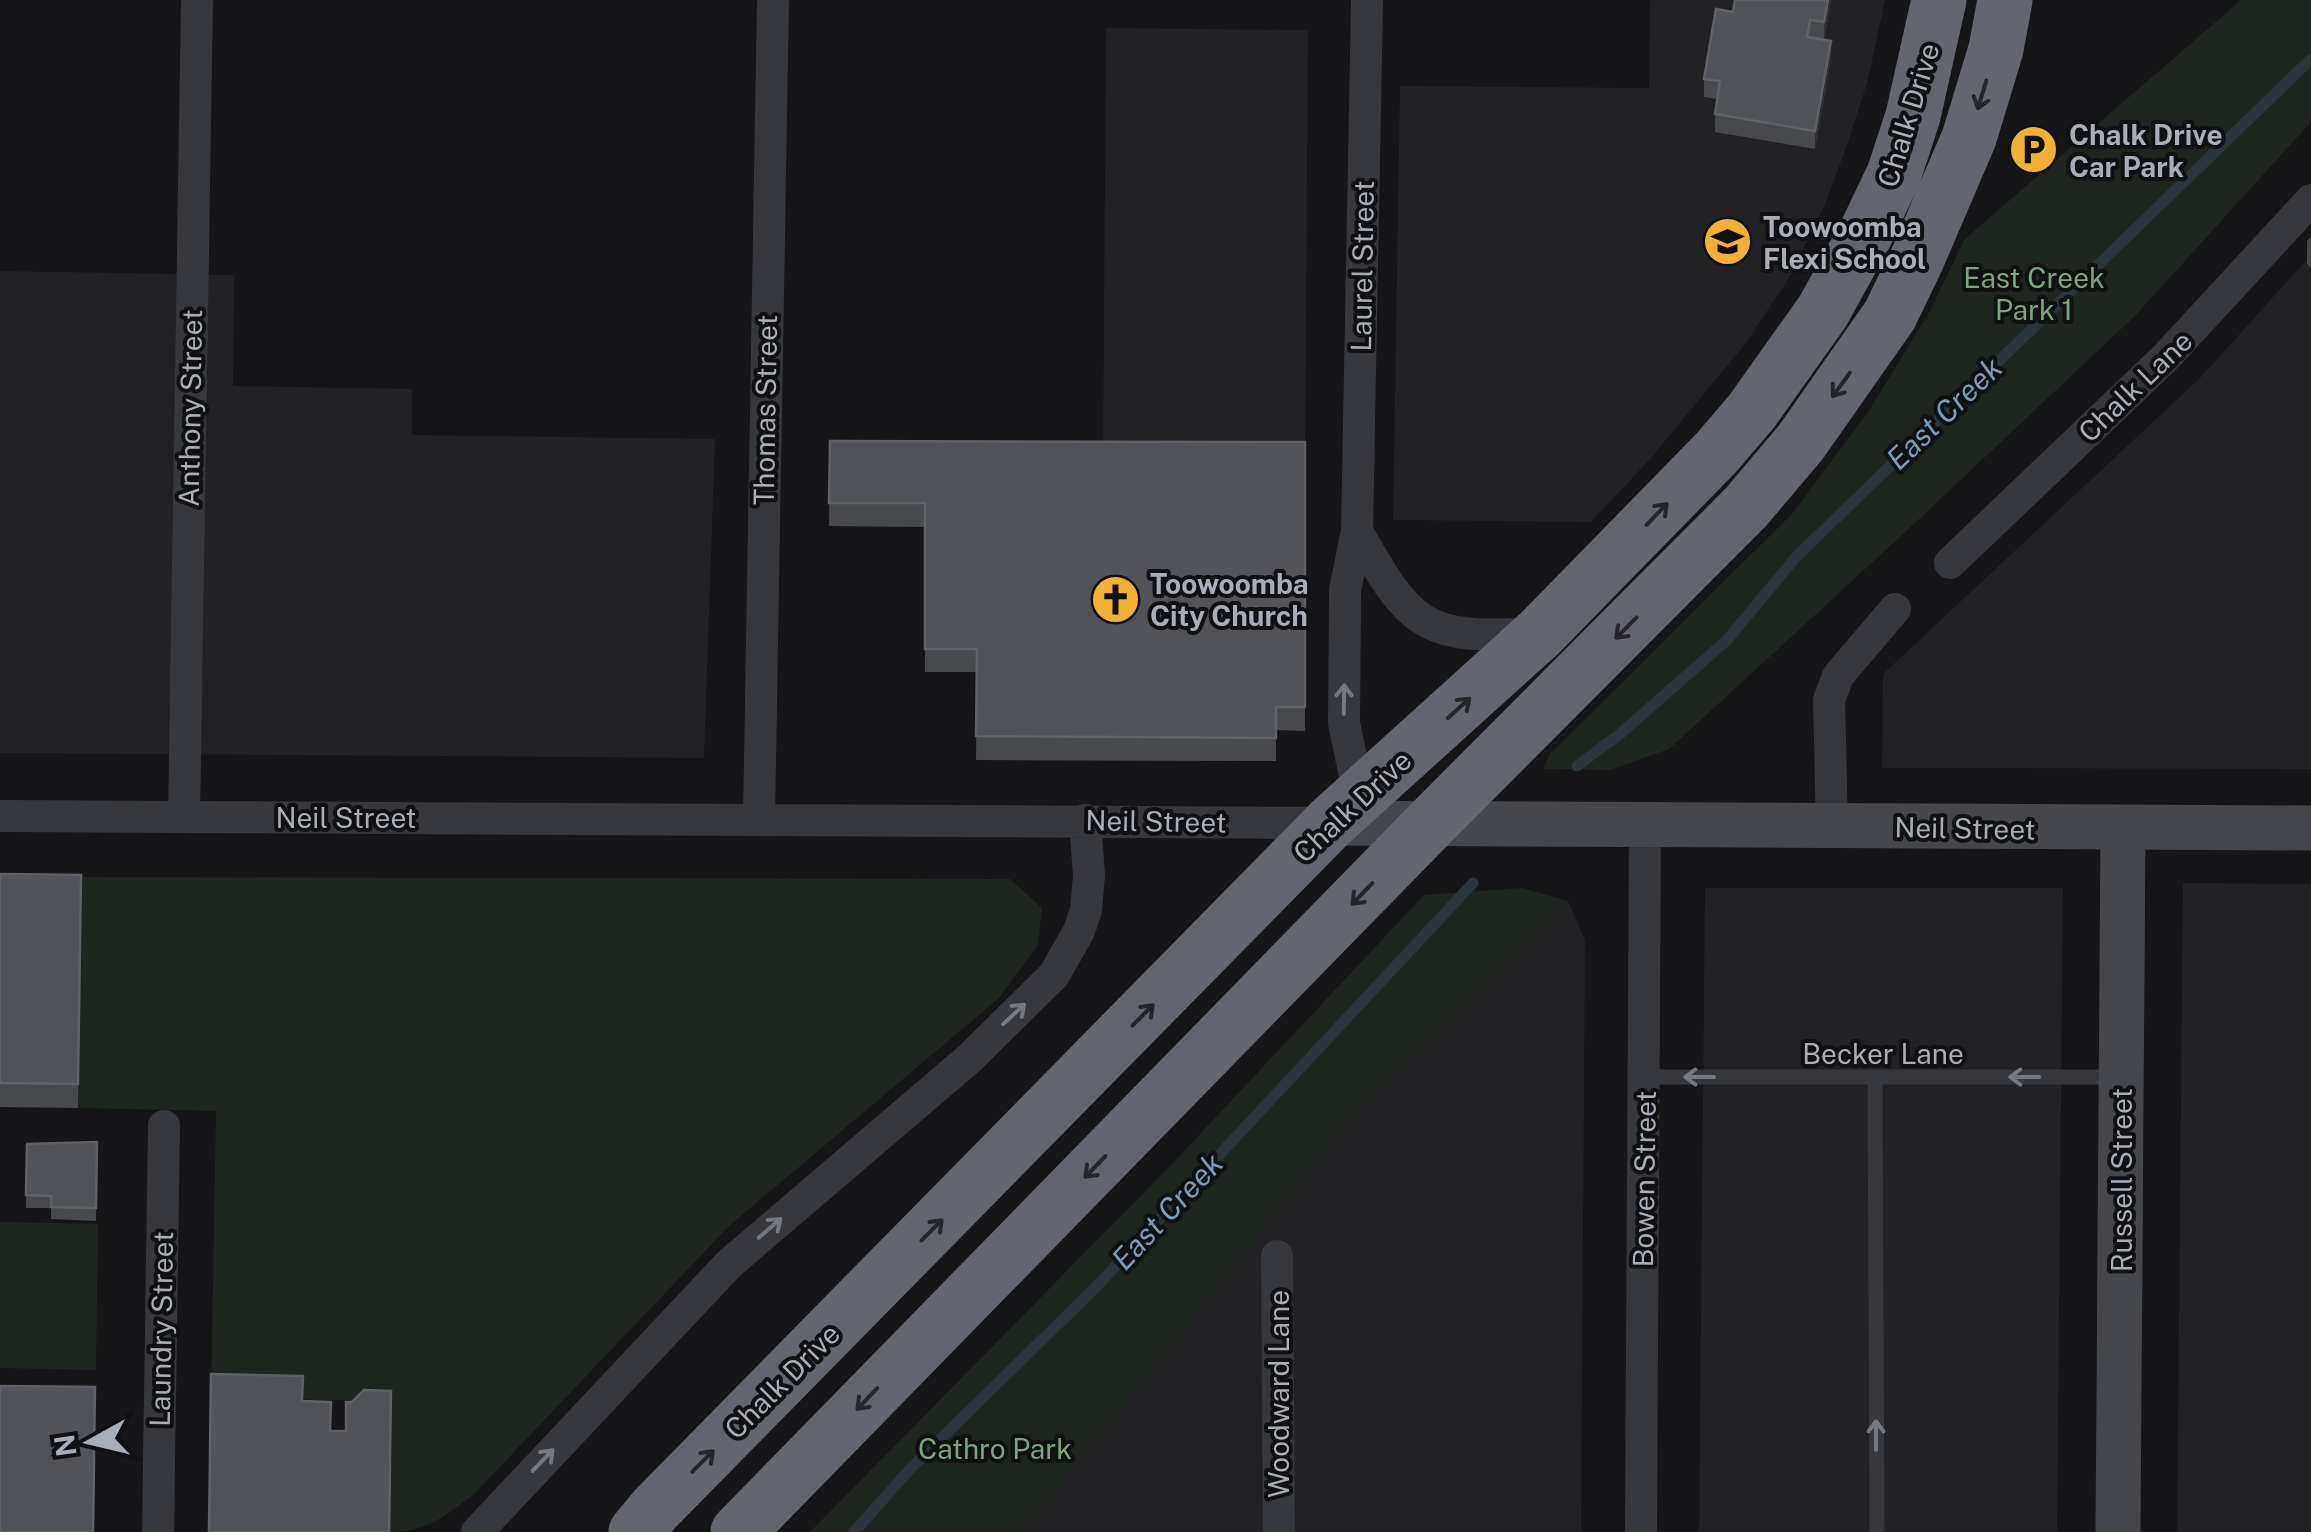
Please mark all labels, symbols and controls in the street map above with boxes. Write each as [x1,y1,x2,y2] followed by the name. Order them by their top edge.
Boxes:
[1870,39,1946,191] street label: Chalk Drive
[1972,78,1990,110] one-way arrow
[2069,118,2223,183] place label: Chalk Drive Car Park
[2008,124,2060,176] parking icon: Chalk Drive Car Park
[1344,180,1380,352] street label: Laurel Street
[1763,210,1926,275] place label: Toowoomba Flexi School
[1702,216,1754,268] school or university icon: Toowoomba Flexi School
[1963,261,2105,326] park label: East Creek Park 1
[172,309,208,507] street label: Anthony Street
[747,314,783,506] street label: Thomas Street
[2071,324,2199,448] street label: Chalk Lane
[1879,349,2010,477] water label: East Creek
[1831,371,1852,399] one-way arrow
[1645,502,1669,526] one-way arrow
[1150,567,1309,632] place label: Toowoomba City Church
[1089,573,1141,625] church icon: Toowoomba City Church
[1614,615,1639,640] one-way arrow
[1334,684,1354,716] one-way arrow
[1446,696,1471,719] one-way arrow
[1286,743,1418,869] street label: Chalk Drive
[276,801,416,834] street label: Neil Street
[1085,803,1227,839] street label: Neil Street
[1894,810,2036,846] street label: Neil Street
[1350,881,1374,905] one-way arrow
[1001,1002,1026,1025] one-way arrow
[1131,1004,1155,1028] one-way arrow
[1802,1037,1964,1070] street label: Becker Lane
[1684,1068,1716,1086] one-way arrow
[2009,1068,2042,1086] one-way arrow
[2105,1088,2138,1272] street label: Russell Street
[1626,1090,1662,1268] street label: Bowen Street
[1104,1145,1231,1277] water label: East Creek
[1083,1155,1107,1179] one-way arrow
[757,1216,782,1239] one-way arrow
[919,1218,943,1242] one-way arrow
[143,1231,179,1427] street label: Laundry Street
[1262,1290,1295,1498] street label: Woodward Lane
[718,1317,846,1445] street label: Chalk Drive
[856,1387,880,1411] one-way arrow
[40,1392,140,1492] north arrow
[1866,1419,1886,1452] one-way arrow
[47,1432,83,1459] text: N
[918,1432,1072,1465] park label: Cathro Park
[531,1448,554,1473] one-way arrow
[690,1449,714,1473] one-way arrow

